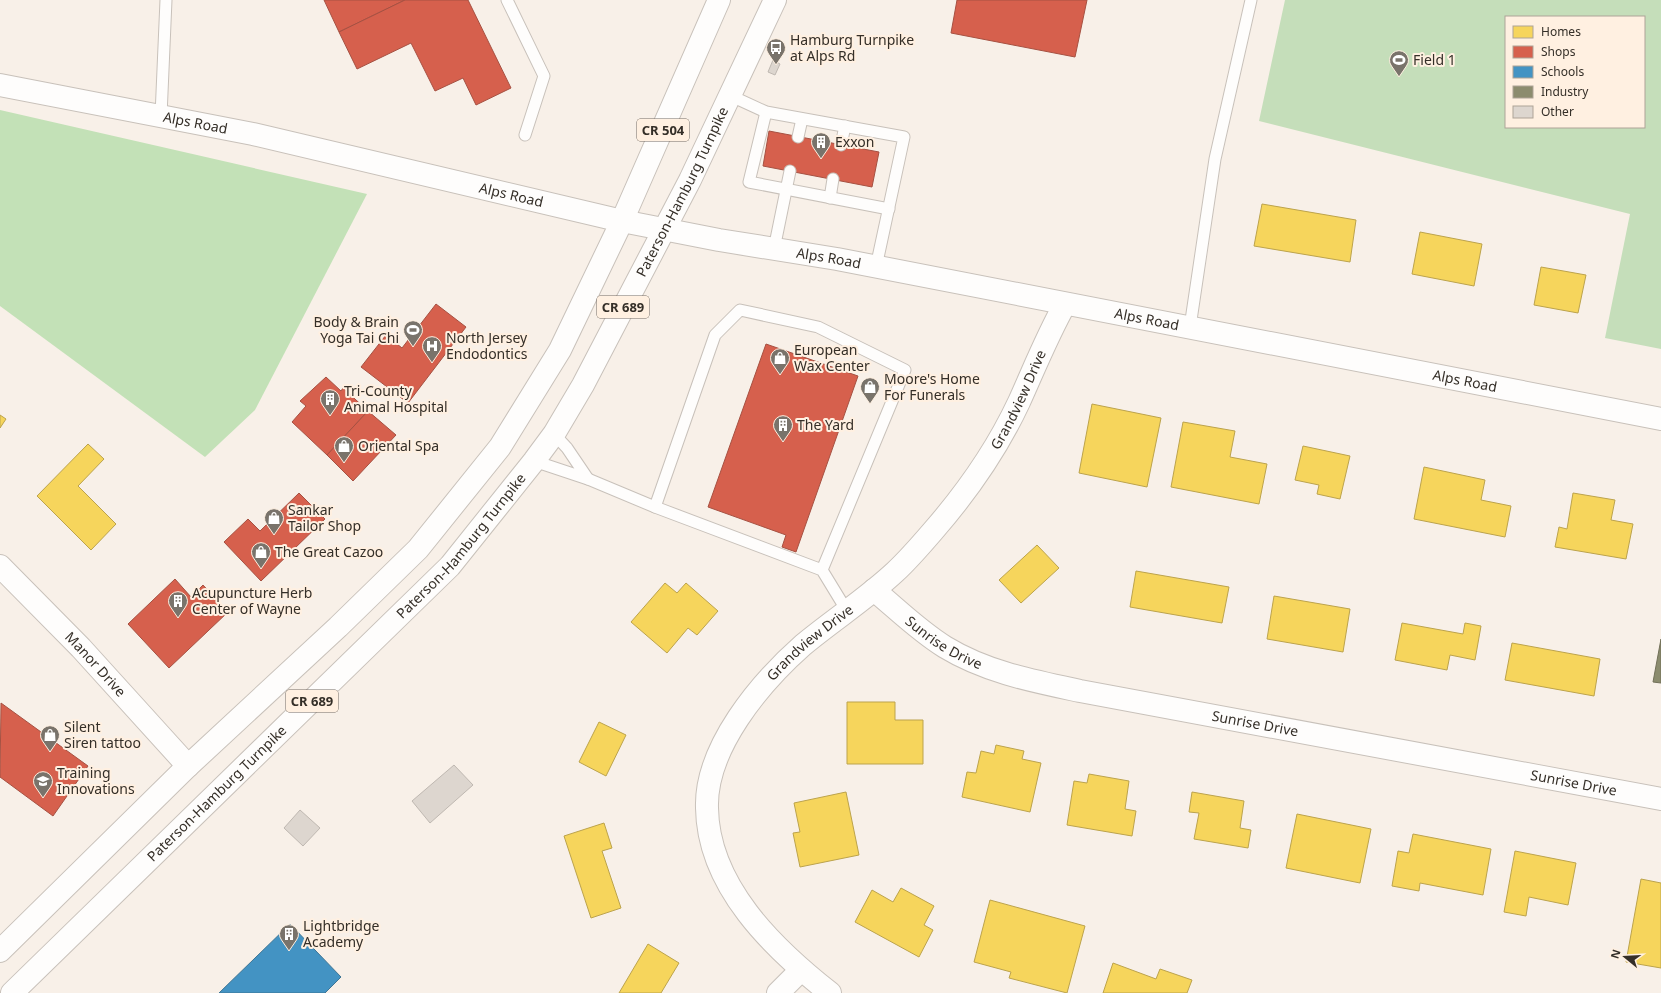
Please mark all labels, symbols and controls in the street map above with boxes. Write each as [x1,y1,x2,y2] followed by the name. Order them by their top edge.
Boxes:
[1505,16,1645,128] legend
[1541,23,1581,40] text: Homes
[790,30,914,65] place label: Hamburg Turnpike at Alps Rd
[765,37,787,65] bus stop icon: Hamburg Turnpike at Alps Rd
[1541,43,1576,60] text: Shops
[1388,49,1410,77] sports icon: Field 1
[1413,50,1456,69] place label: Field 1
[1541,63,1584,80] text: Schools
[1541,83,1589,100] text: Industry
[631,103,732,280] street label: Paterson-Hamburg Turnpike
[1541,103,1574,120] text: Other
[162,107,229,138] street label: Alps Road
[637,119,689,141] road number: CR 504
[810,131,832,159] building icon: Exxon
[835,132,874,151] place label: Exxon
[477,178,545,211] street label: Alps Road
[795,243,863,272] street label: Alps Road
[597,296,649,318] road number: CR 689
[1113,303,1181,334] street label: Alps Road
[313,312,399,347] place label: Body & Brain Yoga Tai Chi
[402,319,424,347] sports icon: Body & Brain Yoga Tai Chi
[446,328,528,363] place label: North Jersey Endodontics
[421,335,443,363] hospital icon: North Jersey Endodontics
[794,340,870,375] place label: European Wax Center
[986,346,1050,453] street label: Grandview Drive
[769,347,791,375] shop icon: European Wax Center
[1431,365,1499,396] street label: Alps Road
[884,369,980,404] place label: Moore's Home For Funerals
[859,376,881,404] shop icon: Moore's Home For Funerals
[344,381,448,416] place label: Tri-County Animal Hospital
[319,388,341,416] building icon: Tri-County Animal Hospital
[772,414,794,442] building icon: The Yard
[797,415,854,434] place label: The Yard
[333,435,355,463] shop icon: Oriental Spa
[358,436,439,455] place label: Oriental Spa
[392,469,530,622] street label: Paterson-Hamburg Turnpike
[288,500,361,535] place label: Sankar Tailor Shop
[263,507,285,535] shop icon: Sankar Tailor Shop
[250,541,272,569] shop icon: The Great Cazoo
[275,542,383,561] place label: The Great Cazoo
[192,583,312,618] place label: Acupuncture Herb Center of Wayne
[167,590,189,618] building icon: Acupuncture Herb Center of Wayne
[762,600,857,684] street label: Grandview Drive
[902,611,985,673] street label: Sunrise Drive
[61,627,131,701] street label: Manor Drive
[286,690,338,712] road number: CR 689
[1211,706,1300,740] street label: Sunrise Drive
[64,717,141,752] place label: Silent Siren tattoo
[143,721,290,865] street label: Paterson-Hamburg Turnpike
[39,724,61,752] shop icon: Silent Siren tattoo
[57,763,135,798] place label: Training Innovations
[1529,765,1619,800] street label: Sunrise Drive
[32,770,54,798] school or university icon: Training Innovations
[303,916,379,951] place label: Lightbridge Academy
[278,923,300,951] building icon: Lightbridge Academy
[1605,937,1645,977] north arrow
[1606,947,1624,960] text: N

